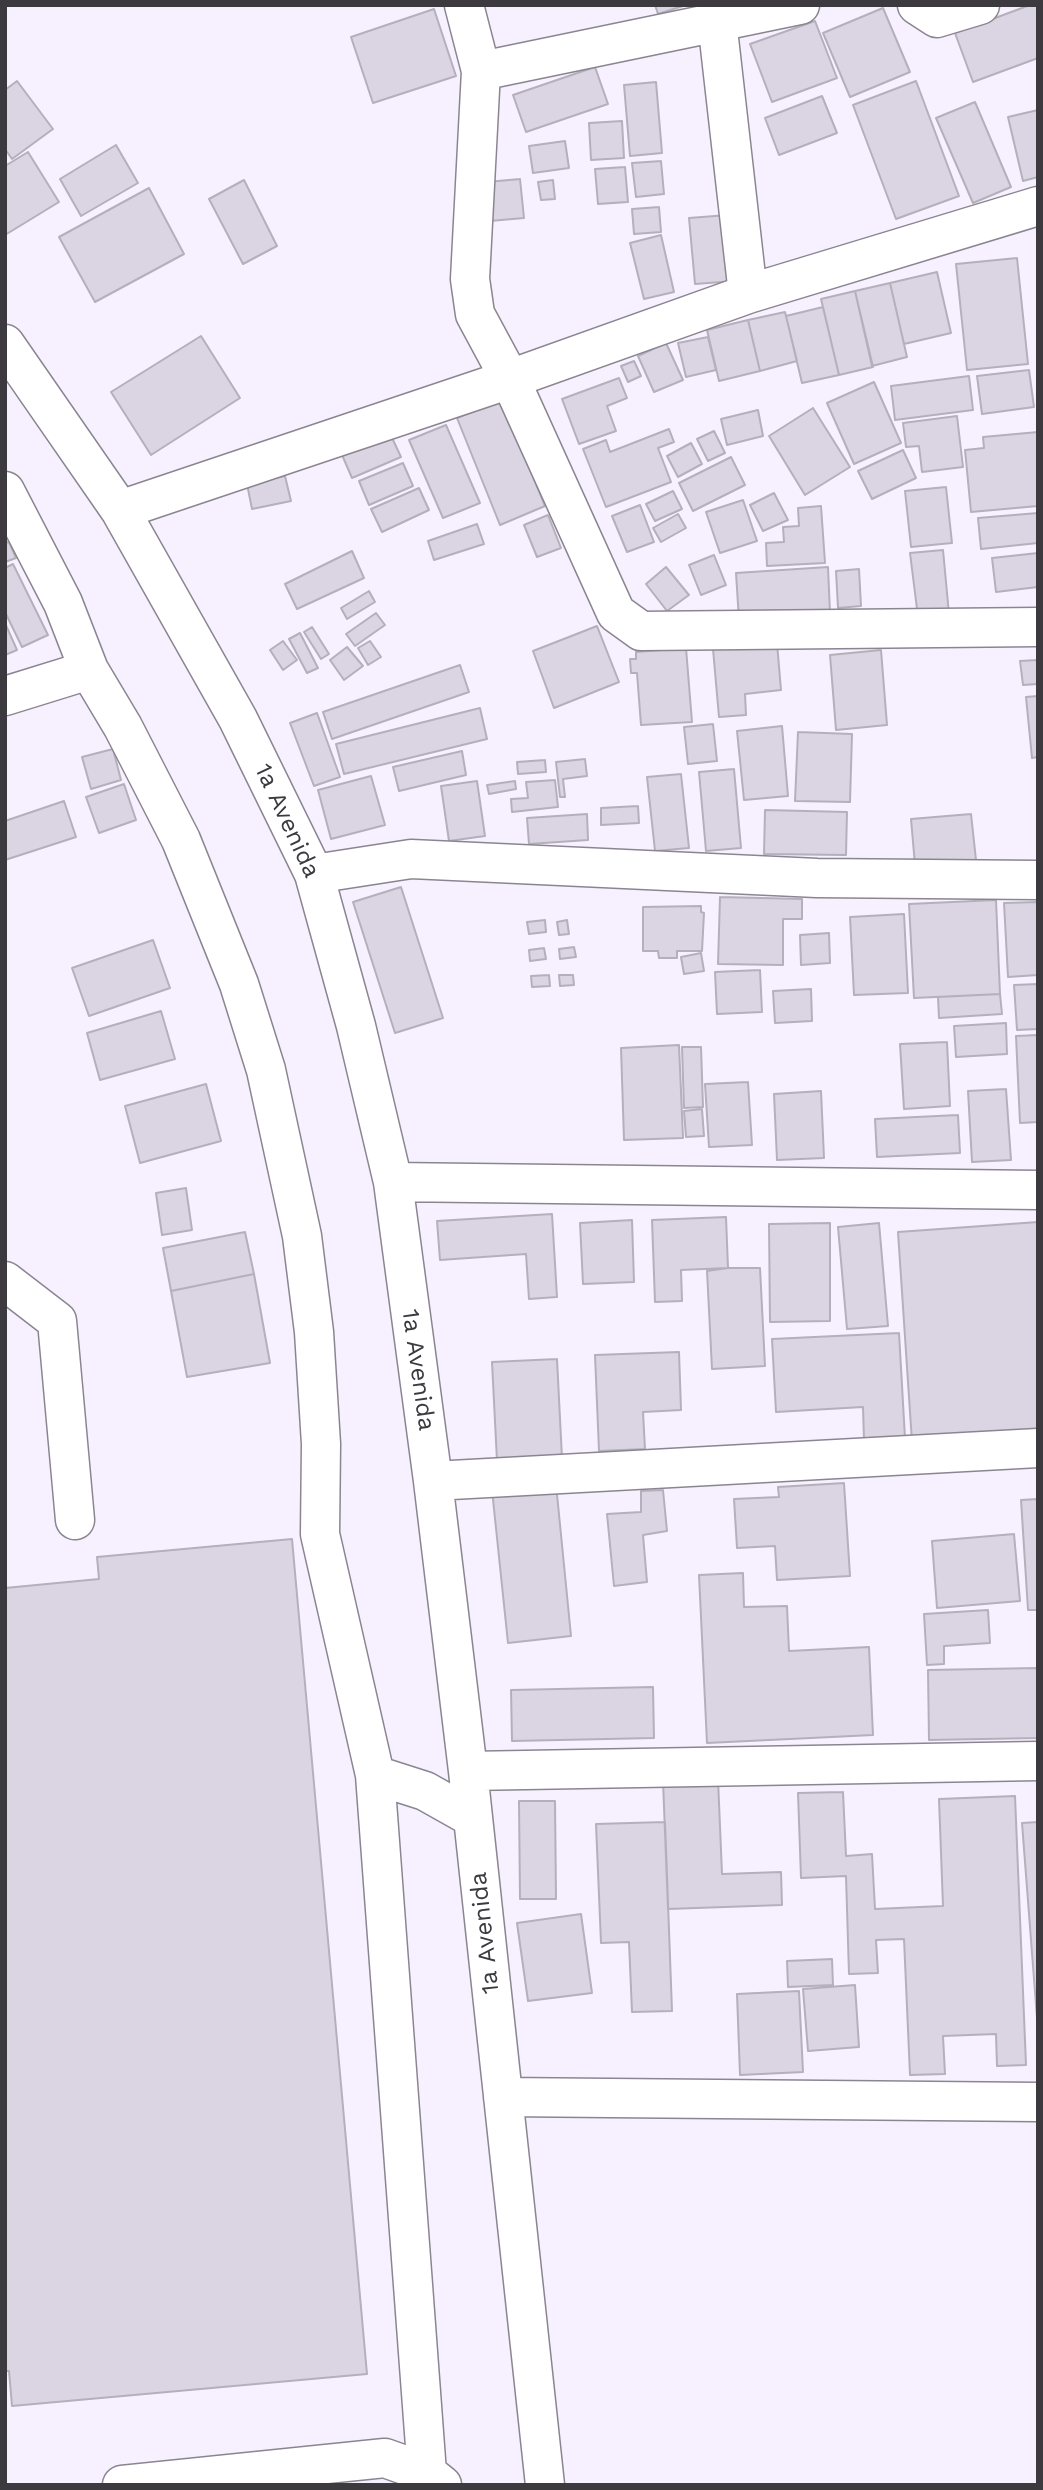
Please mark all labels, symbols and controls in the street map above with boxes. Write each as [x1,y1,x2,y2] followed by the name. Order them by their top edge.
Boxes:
[248,759,326,883] street label: 1a Avenida
[395,1307,441,1433] street label: 1a Avenida
[464,1871,506,1995] street label: 1a Avenida

